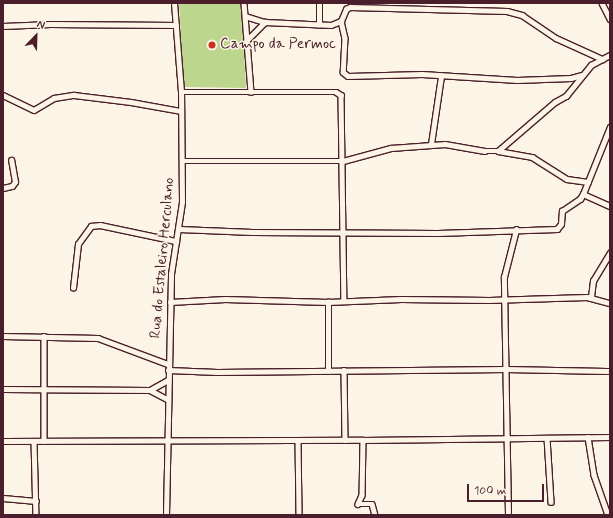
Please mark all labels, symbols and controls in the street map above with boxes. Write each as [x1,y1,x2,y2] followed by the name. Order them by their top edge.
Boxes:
[16,16,56,56] north arrow
[35,17,47,33] text: N
[220,36,336,54] place label: Campo da Permoc
[207,40,217,50] marker: Campo da Permoc
[147,176,179,340] street label: Rua do Estaleiro Herculano
[469,476,546,502] scale bar
[474,483,506,499] text: 100 m

